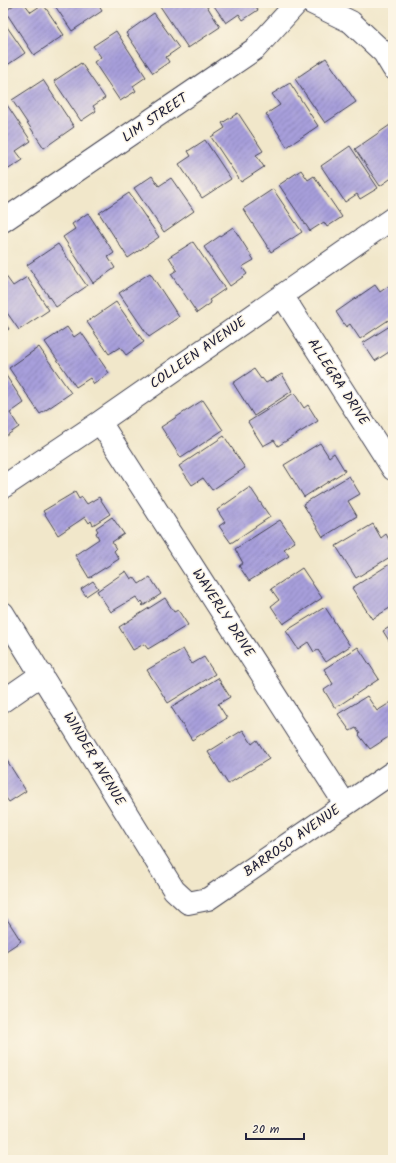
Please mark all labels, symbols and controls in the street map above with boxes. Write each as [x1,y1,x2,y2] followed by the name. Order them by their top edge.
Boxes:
[118,87,194,148] street label: LIM STREET
[145,311,252,395] street label: COLLEEN AVENUE
[302,334,375,431] street label: ALLEGRA DRIVE
[186,564,260,662] street label: WAVERLY DRIVE
[57,708,131,811] street label: WINDER AVENUE
[239,799,346,883] street label: BARROSO AVENUE
[246,1115,304,1141] scale bar
[252,1120,280,1139] text: 20 m

